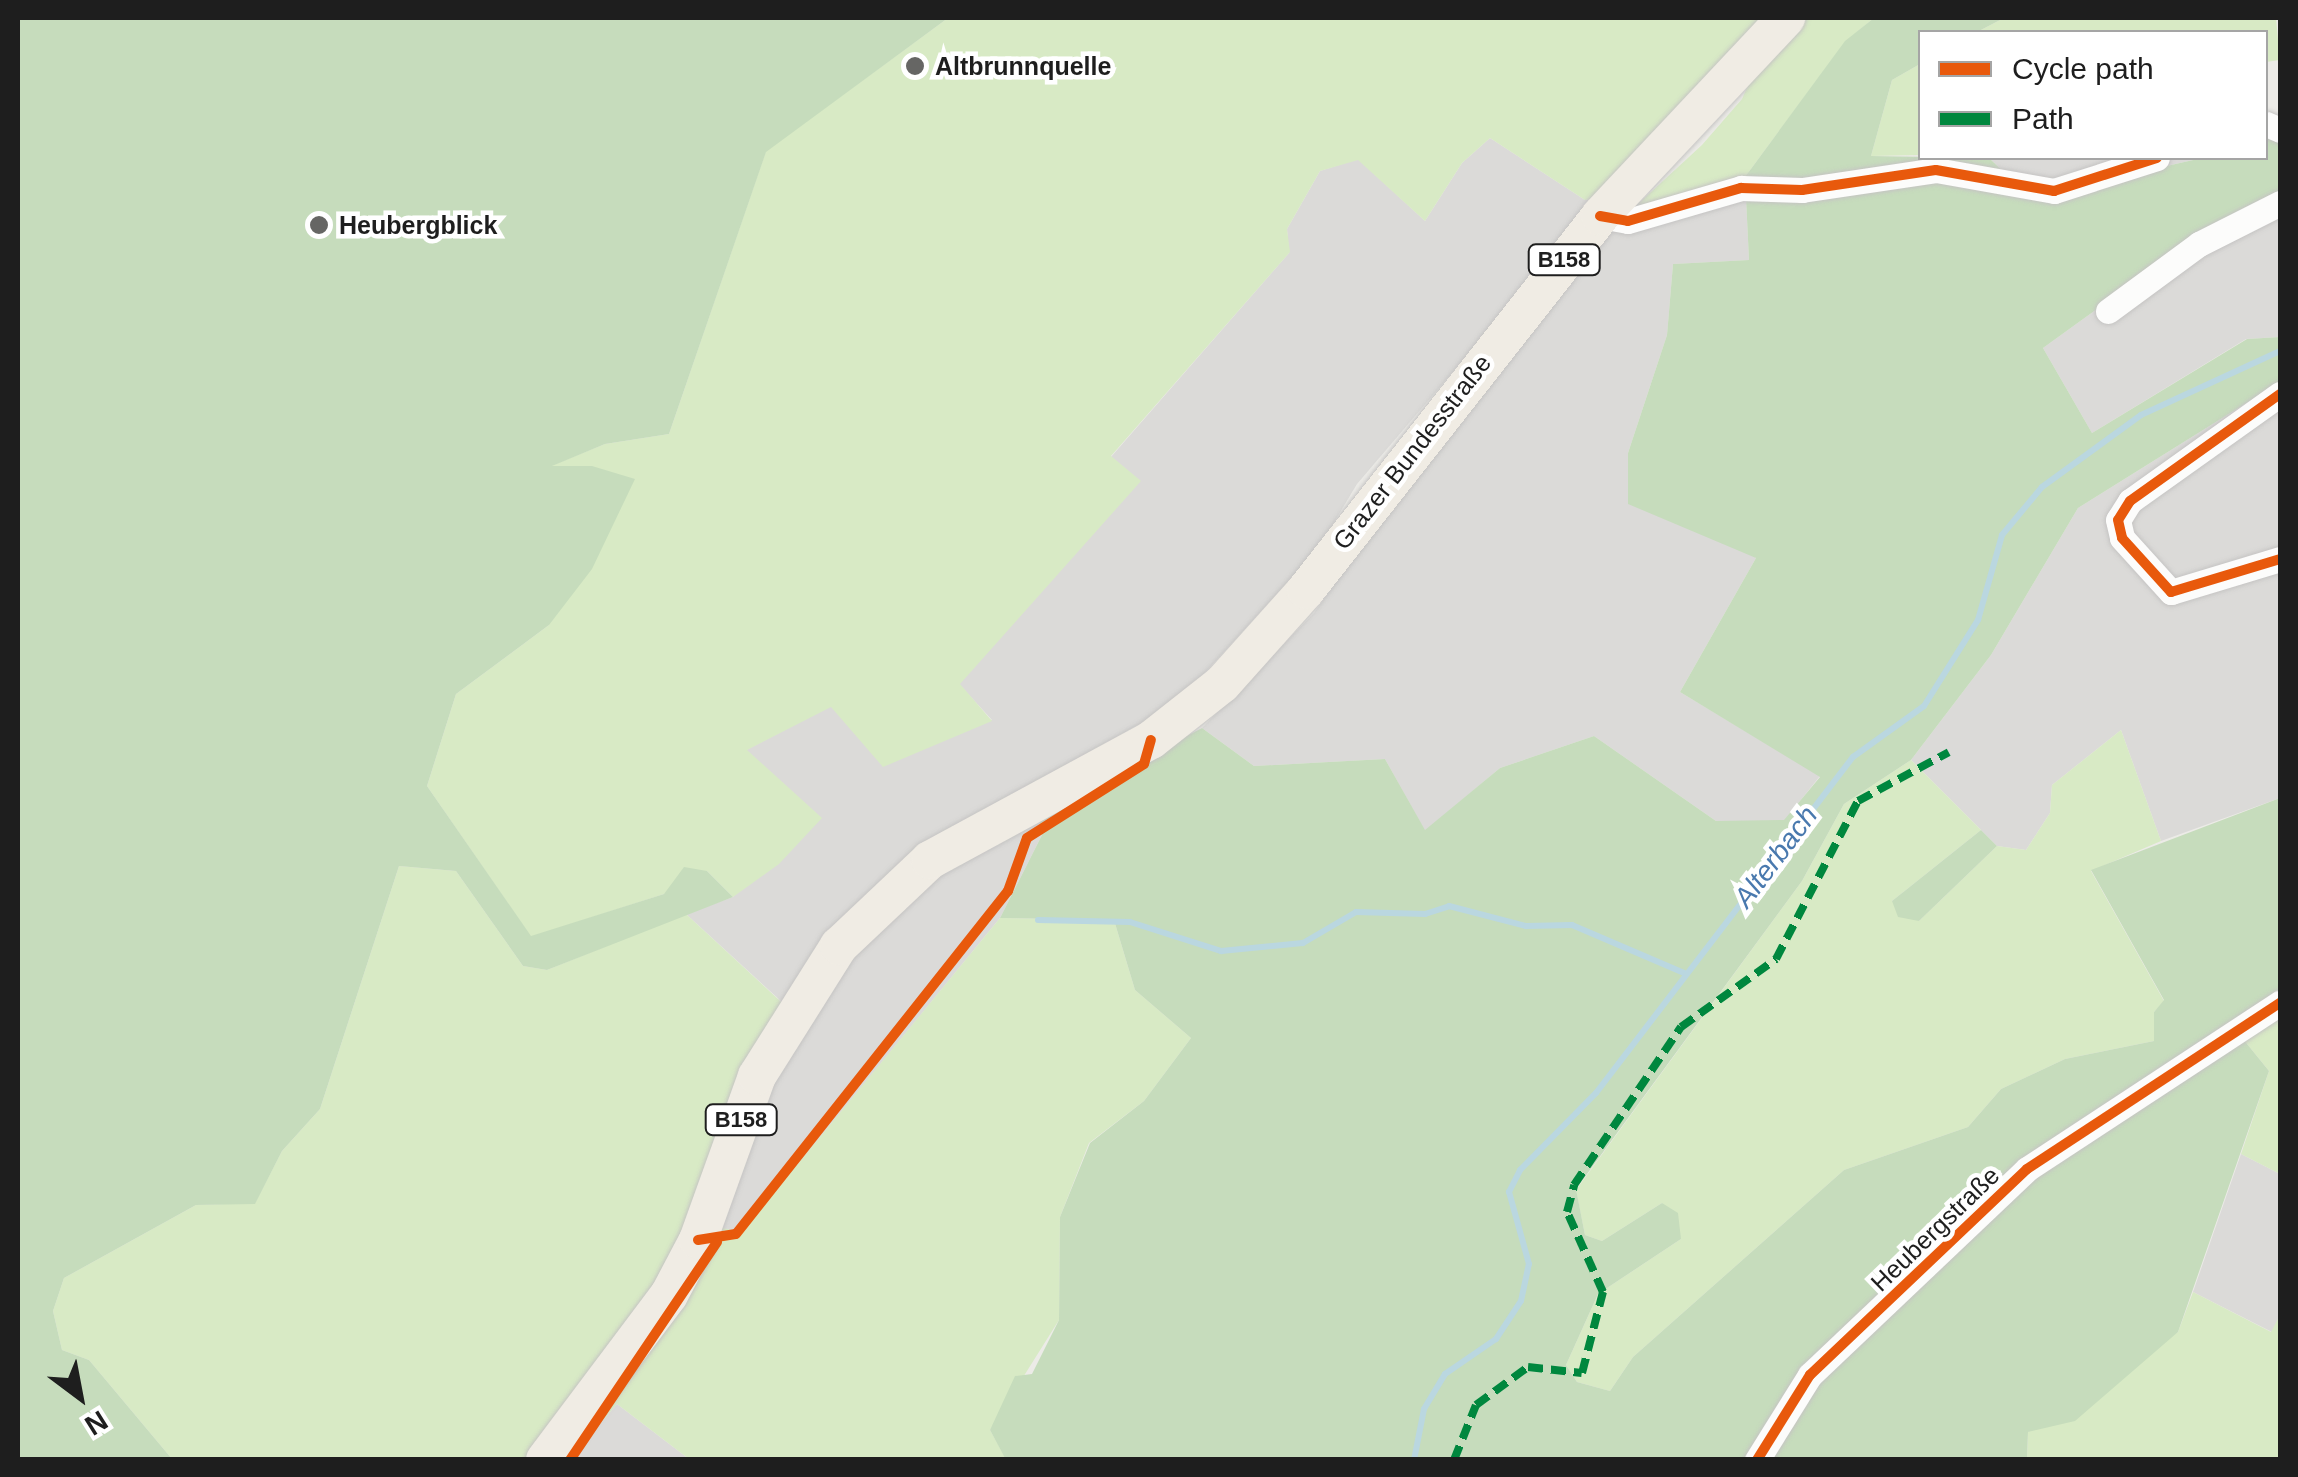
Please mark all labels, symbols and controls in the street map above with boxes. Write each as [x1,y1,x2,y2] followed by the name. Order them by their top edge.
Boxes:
[1918,30,2268,160] legend
[935,51,1111,81] place label: Altbrunnquelle
[2012,52,2154,85] text: Cycle path
[904,55,926,77] marker: Altbrunnquelle
[2012,102,2074,135] text: Path
[339,210,497,240] place label: Heubergblick
[308,214,330,236] marker: Heubergblick
[1526,243,1602,277] road number: B158
[1327,349,1497,555] street label: Grazer Bundesstraße
[1727,800,1825,914] water label: Alterbach
[704,1103,778,1137] road number: B158
[1865,1160,2005,1298] street label: Heubergstraße
[30,1347,130,1447] north arrow
[79,1404,113,1441] text: N

